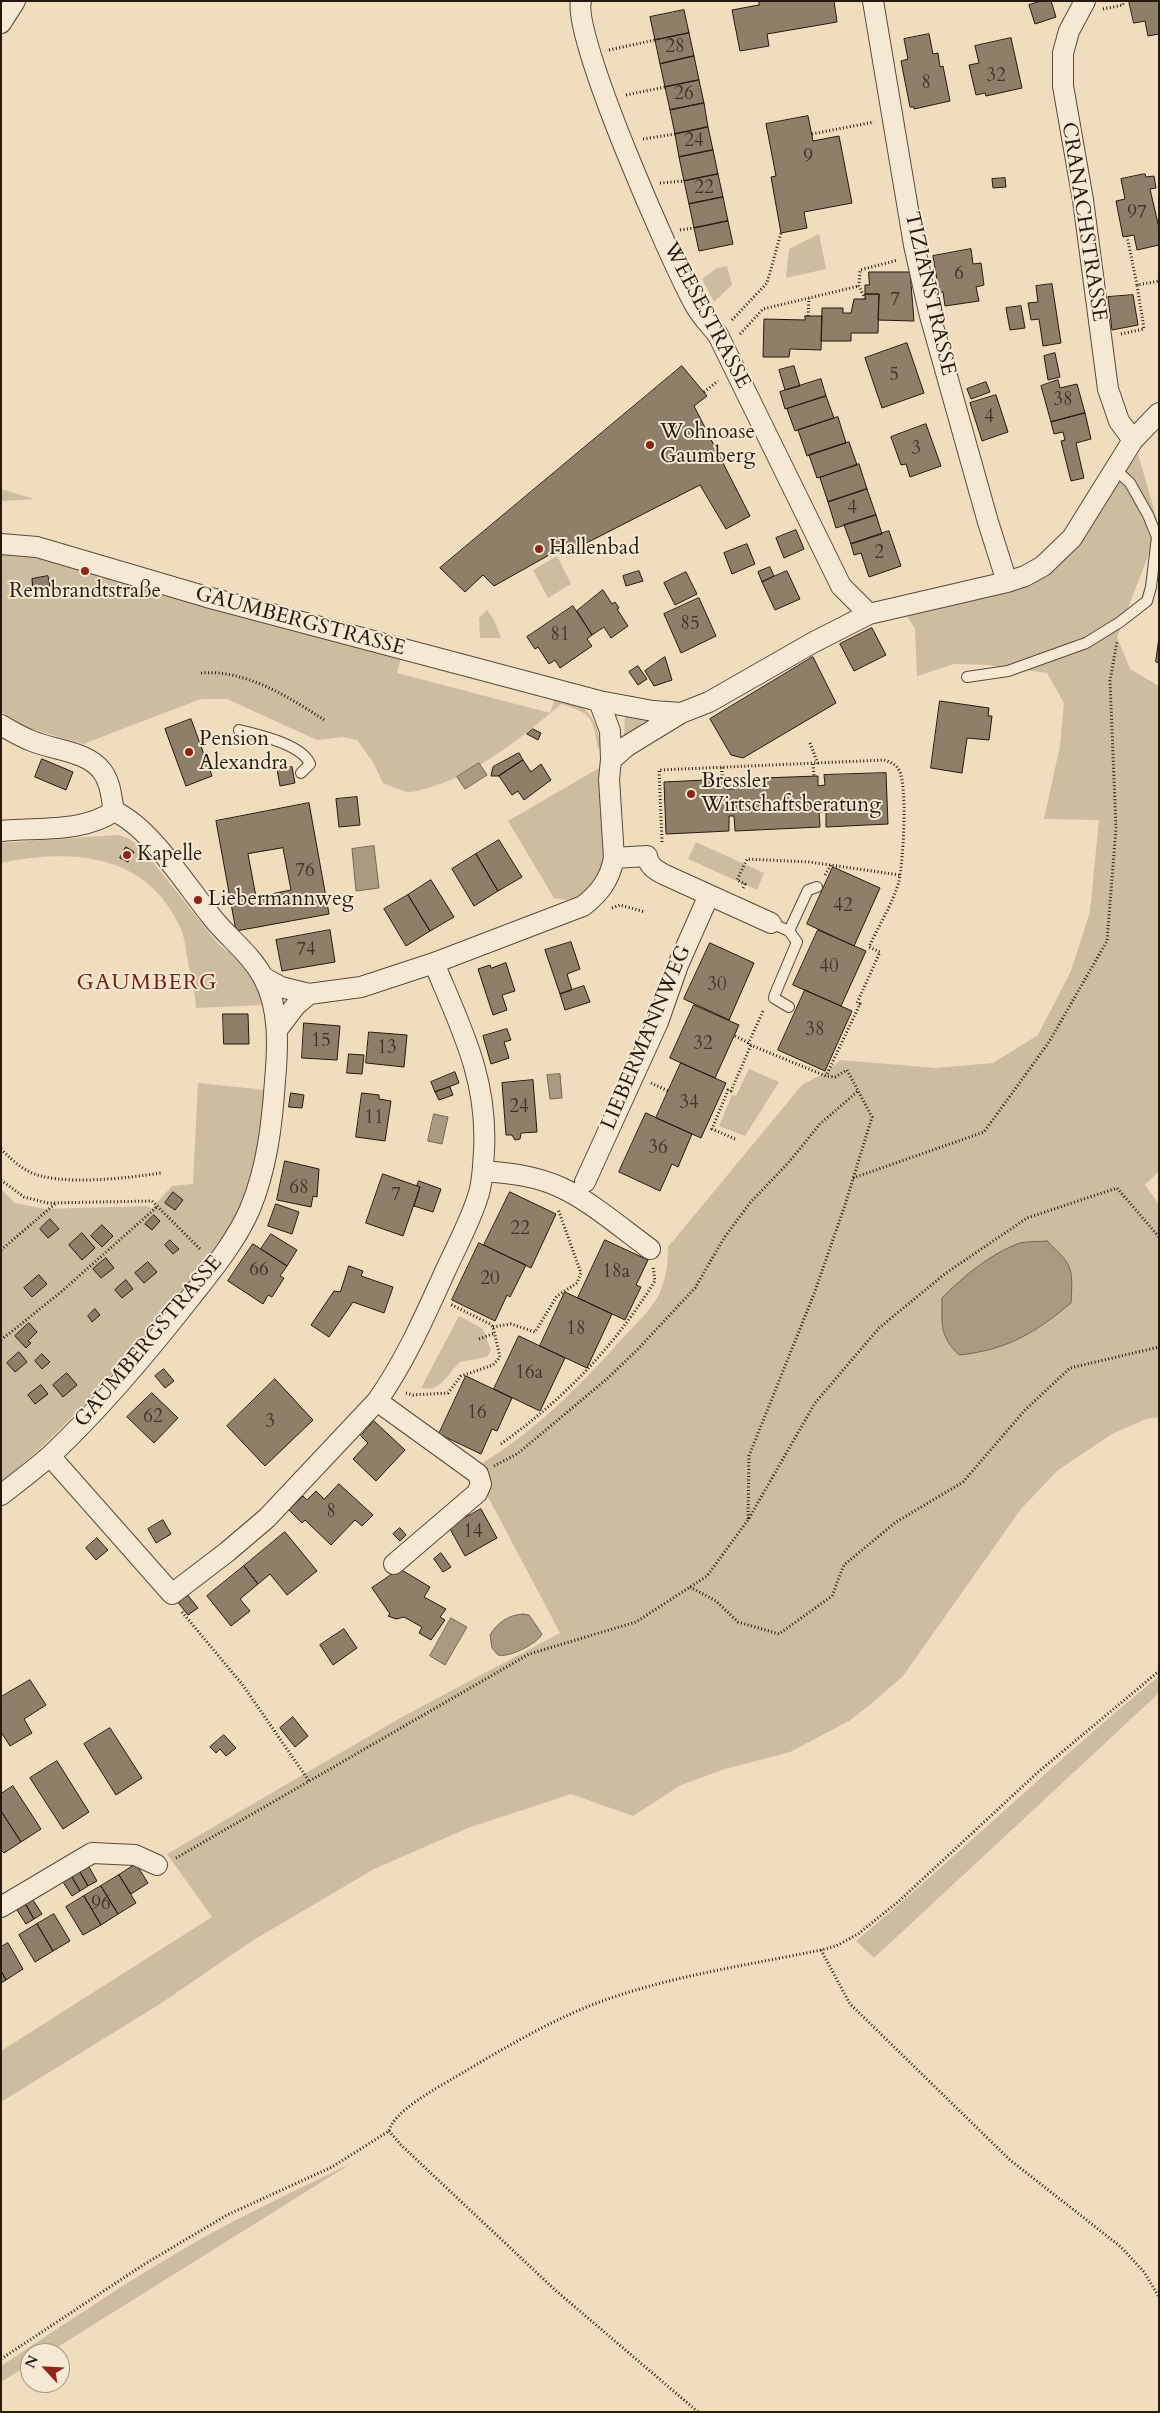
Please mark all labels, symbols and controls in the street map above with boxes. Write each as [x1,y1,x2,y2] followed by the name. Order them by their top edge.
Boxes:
[665,37,685,59] house number: 28
[986,66,1006,88] house number: 32
[921,73,931,95] house number: 8
[674,84,694,106] house number: 26
[1055,121,1111,323] street label: CRANACHSTRASSE
[684,131,704,153] house number: 24
[803,147,813,169] house number: 9
[694,178,714,200] house number: 22
[1127,203,1147,225] house number: 97
[898,210,960,378] street label: TIZIANSTRASSE
[657,239,755,393] street label: WEESESTRASSE
[954,264,964,286] house number: 6
[890,290,900,312] house number: 7
[889,365,899,387] house number: 5
[1053,390,1073,412] house number: 38
[984,407,994,429] house number: 4
[660,420,755,470] place label: Wohnoase Gaumberg
[644,439,656,451] marker: Wohnoase Gaumberg
[911,439,921,461] house number: 3
[847,498,857,520] house number: 4
[549,536,639,562] place label: Hallenbad
[533,543,545,555] marker: Hallenbad
[874,543,884,565] house number: 2
[79,565,91,577] marker: Rembrandtstraße
[9,579,161,605] place label: Rembrandtstraße
[192,582,408,662] street label: GAUMBERGSTRASSE
[680,614,700,636] house number: 85
[550,625,570,647] house number: 81
[199,727,288,777] place label: Pension Alexandra
[183,746,195,758] marker: Pension Alexandra
[701,769,881,819] place label: Bressler Wirtschaftsberatung
[685,788,697,800] marker: Bressler Wirtschaftsberatung
[137,842,203,868] place label: Kapelle
[121,849,133,861] marker: Kapelle
[295,861,315,883] house number: 76
[208,887,353,913] place label: Liebermannweg
[192,894,204,906] marker: Liebermannweg
[833,896,853,918] house number: 42
[296,940,316,962] house number: 74
[597,942,697,1134] street label: LIEBERMANNWEG
[819,957,839,979] house number: 40
[76,971,218,997] district label: GAUMBERG
[707,975,727,997] house number: 30
[805,1020,825,1042] house number: 38
[311,1031,331,1053] house number: 15
[693,1034,713,1056] house number: 32
[377,1038,397,1060] house number: 13
[679,1093,699,1115] house number: 34
[509,1097,529,1119] house number: 24
[364,1108,384,1130] house number: 11
[648,1138,668,1160] house number: 36
[289,1178,309,1200] house number: 68
[391,1185,401,1207] house number: 7
[510,1219,530,1241] house number: 22
[70,1251,228,1433] street label: GAUMBERGSTRASSE
[249,1260,269,1282] house number: 66
[602,1262,630,1284] house number: 18a
[480,1269,500,1291] house number: 20
[566,1319,586,1341] house number: 18
[515,1363,543,1385] house number: 16a
[467,1403,487,1425] house number: 16
[143,1407,163,1429] house number: 62
[265,1412,275,1434] house number: 3
[326,1502,336,1524] house number: 8
[463,1522,483,1544] house number: 14
[91,1894,111,1916] house number: 96
[20,2343,70,2393] north arrow
[21,2352,43,2371] text: N

